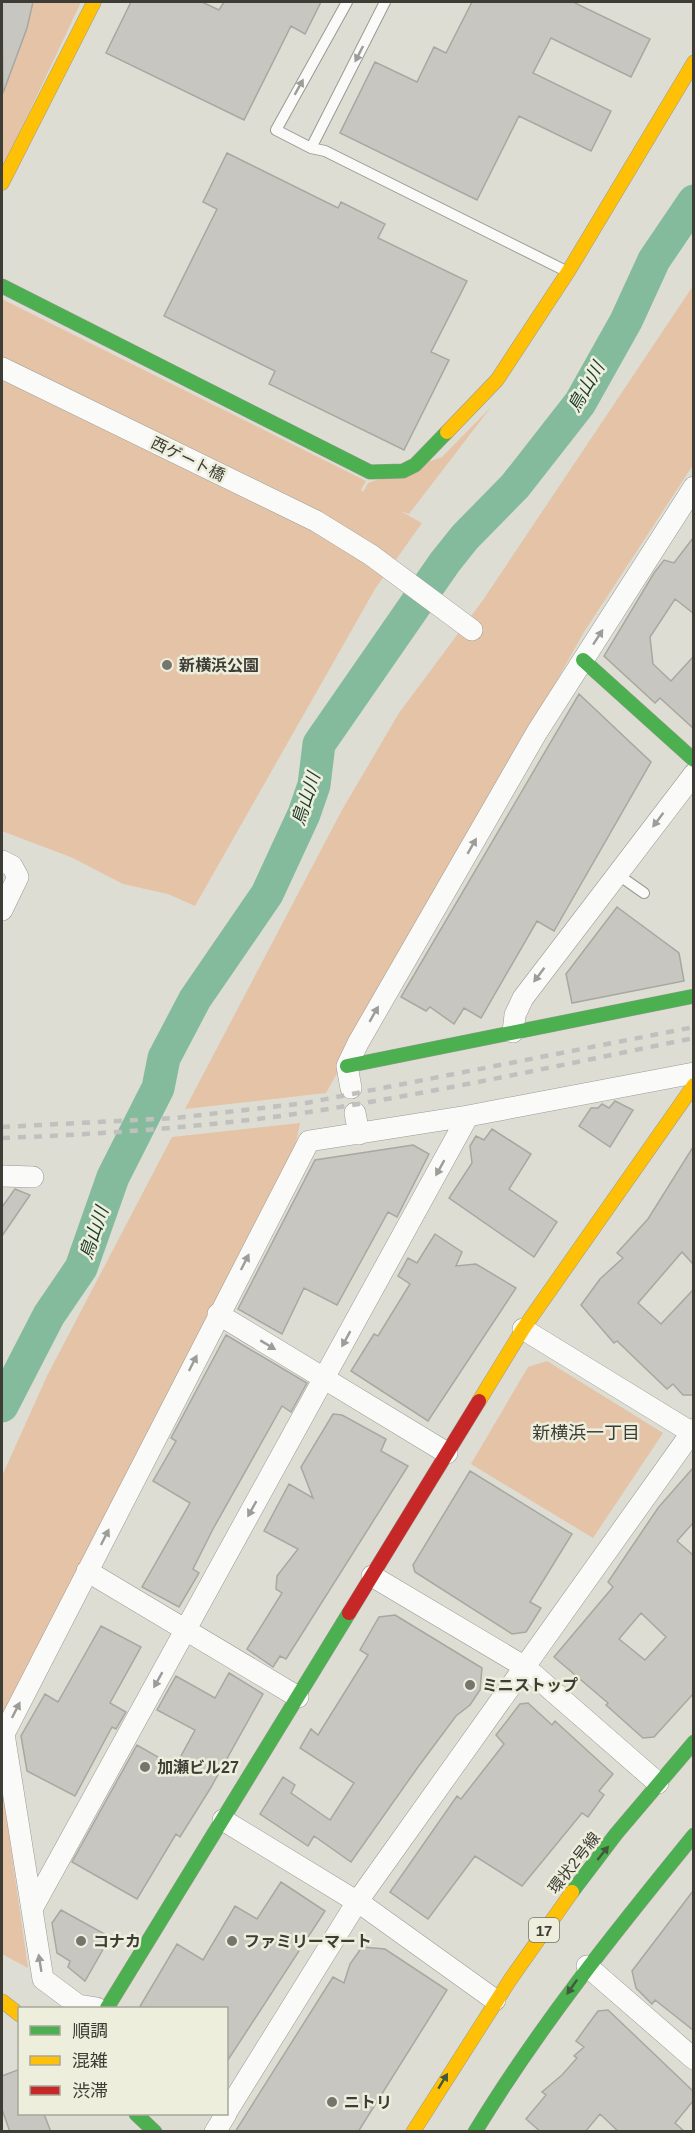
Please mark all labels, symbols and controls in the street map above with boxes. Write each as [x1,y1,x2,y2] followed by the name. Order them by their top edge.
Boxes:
[354,45,364,62] one-way arrow
[294,78,304,95] one-way arrow
[564,357,609,415] water label: 鳥山川
[148,434,228,484] street label: 西ゲート橋
[593,629,604,645] one-way arrow
[179,656,259,674] place label: 新横浜公園
[160,658,174,672] marker: 新横浜公園
[288,768,324,828] water label: 鳥山川
[652,812,664,828] one-way arrow
[466,837,476,854] one-way arrow
[534,968,546,983] one-way arrow
[369,1006,379,1023] one-way arrow
[435,1159,445,1176] one-way arrow
[76,1202,113,1262] water label: 鳥山川
[240,1254,250,1271] one-way arrow
[341,1330,351,1347] one-way arrow
[260,1339,276,1350] one-way arrow
[188,1354,198,1372] one-way arrow
[532,1423,640,1443] district label: 新横浜一丁目
[247,1501,257,1518] one-way arrow
[100,1528,110,1545] one-way arrow
[153,1672,163,1689] one-way arrow
[482,1677,578,1694] place label: ミニストップ
[463,1678,477,1692] marker: ミニストップ
[12,1702,21,1719] one-way arrow
[157,1759,239,1776] place label: 加瀬ビル27
[138,1760,152,1774] marker: 加瀬ビル27
[545,1829,603,1897] street label: 環状2号線
[596,1845,608,1860] one-way arrow
[529,1918,559,1942] road number: 17
[93,1933,141,1950] place label: コナカ
[244,1933,372,1950] place label: ファミリーマート
[74,1934,88,1948] marker: コナカ
[225,1934,239,1948] marker: ファミリーマート
[36,1953,45,1972] one-way arrow
[566,1979,578,1995] one-way arrow
[18,2007,228,2115] legend
[72,2021,108,2041] text: 順調
[72,2051,108,2071] text: 混雑
[438,2073,449,2090] one-way arrow
[72,2081,108,2101] text: 渋滞
[344,2094,392,2111] place label: ニトリ
[325,2095,339,2109] marker: ニトリ

